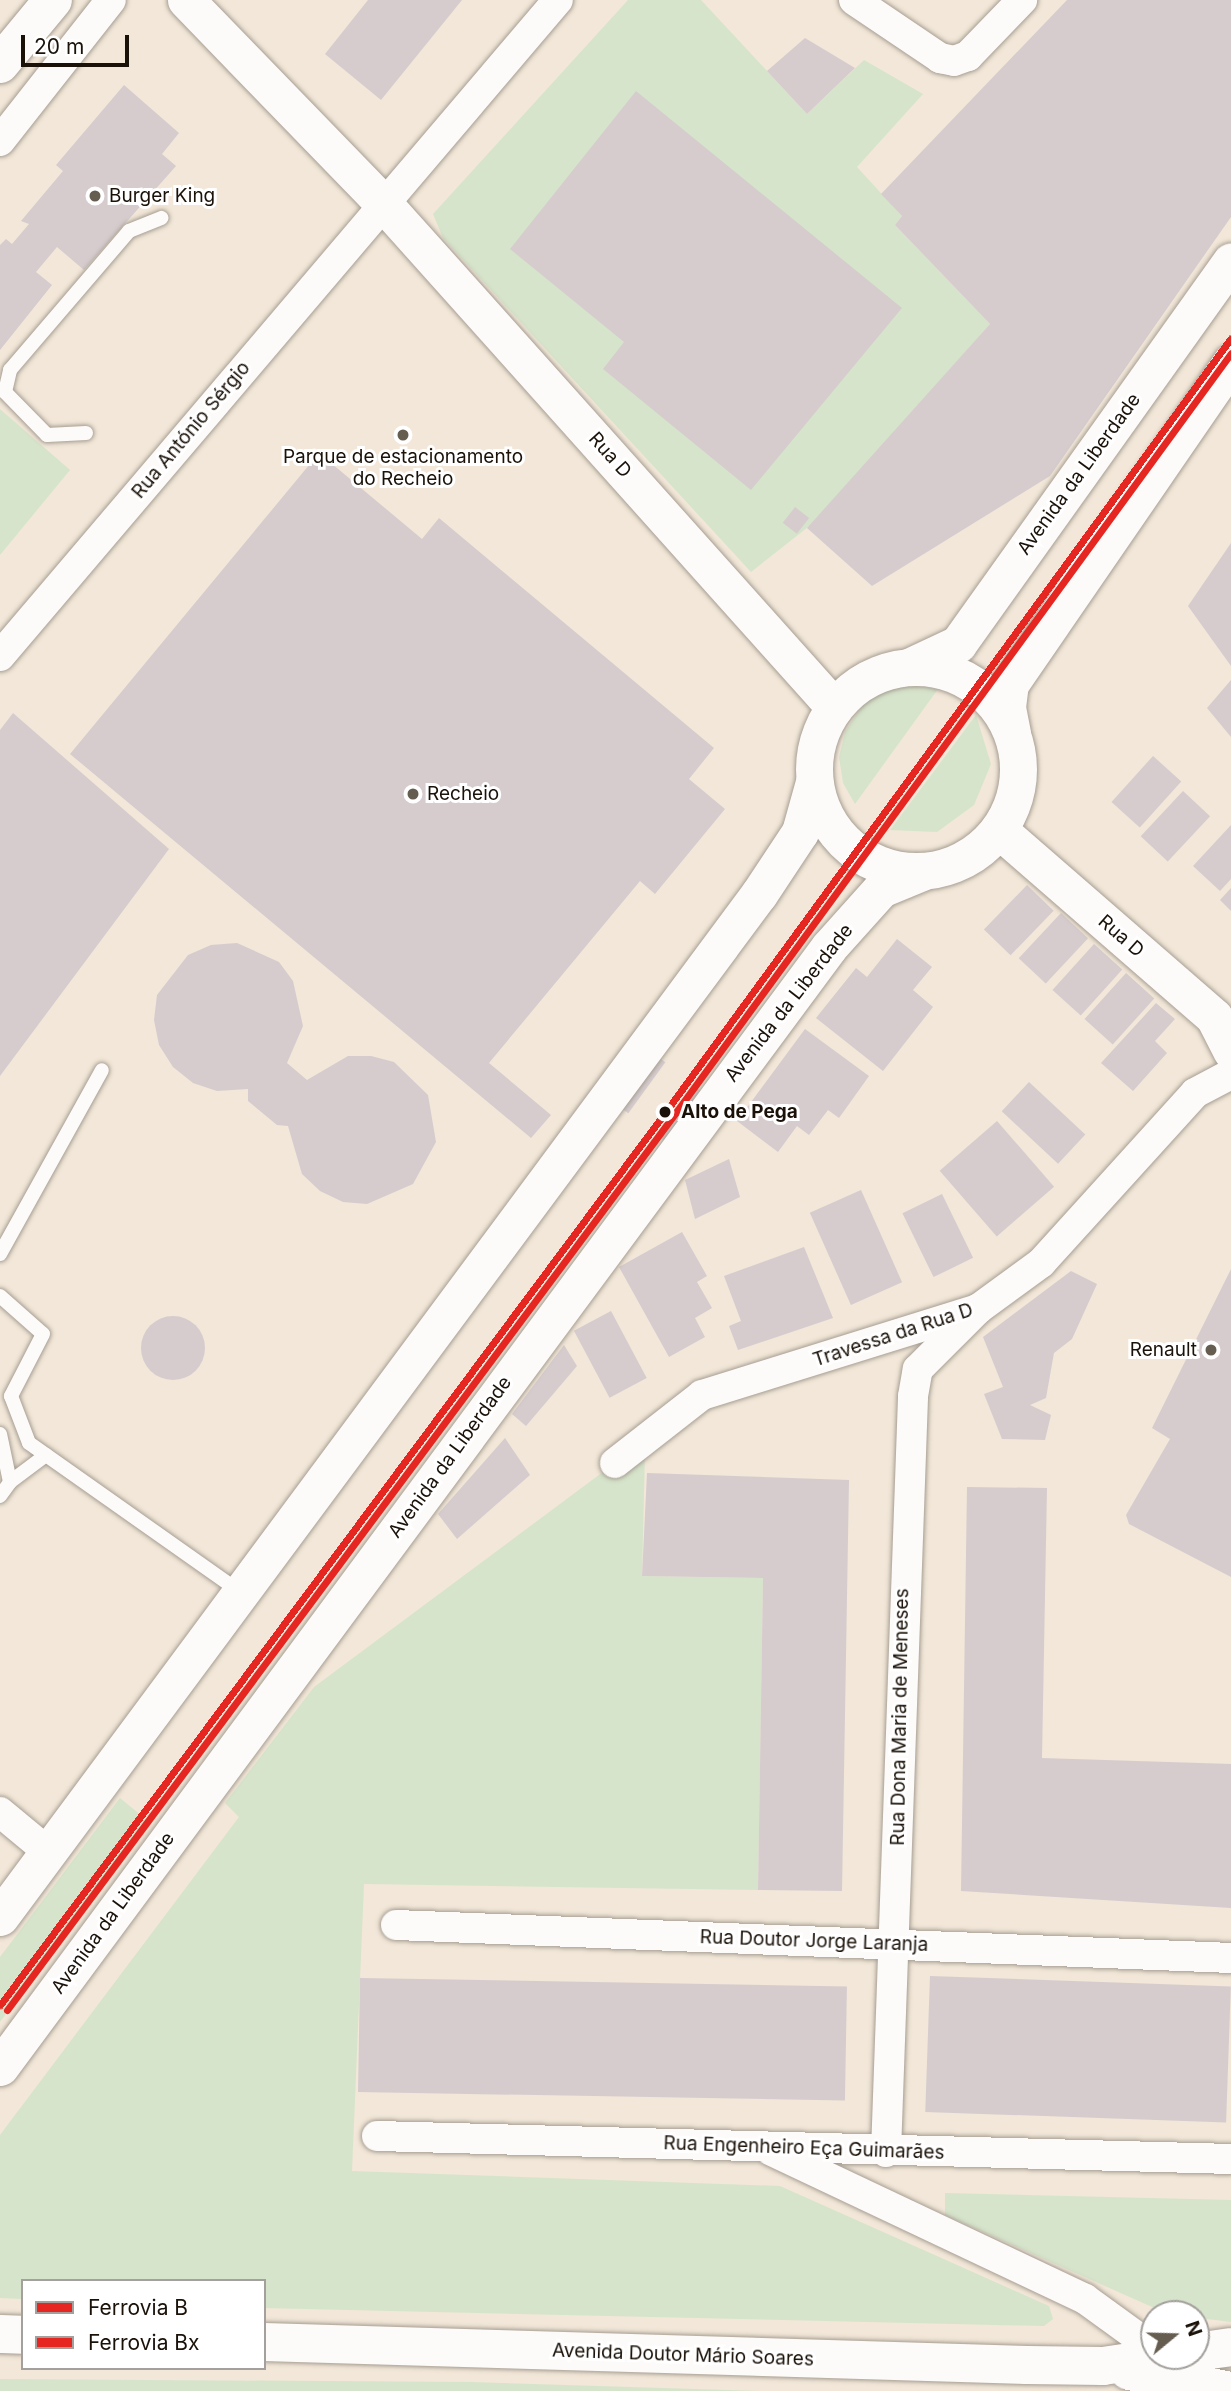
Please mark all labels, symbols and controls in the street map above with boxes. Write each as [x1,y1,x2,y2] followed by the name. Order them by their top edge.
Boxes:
[24,21,133,65] scale bar
[34,34,84,59] text: 20 m
[109,185,215,207] place label: Burger King
[87,188,103,204] marker: Burger King
[127,357,255,503] street label: Rua António Sérgio
[1013,389,1145,559] street label: Avenida da Liberdade
[395,427,411,443] marker: Parque de estacionamento do Recheio
[584,428,636,482] street label: Rua D
[283,446,523,490] place label: Parque de estacionamento do Recheio
[427,783,499,805] place label: Recheio
[405,786,421,802] marker: Recheio
[1093,910,1149,962] street label: Rua D
[720,919,858,1087] street label: Avenida da Liberdade
[681,1101,798,1123] place label: Alto de Pega
[655,1102,675,1122] marker: Alto de Pega
[810,1298,976,1372] street label: Travessa da Rua D
[1130,1339,1197,1361] place label: Renault
[1203,1342,1219,1358] marker: Renault
[384,1372,516,1542] street label: Avenida da Liberdade
[886,1588,914,1846] street label: Rua Dona Maria de Meneses
[47,1828,179,1998] street label: Avenida da Liberdade
[699,1926,929,1956] street label: Rua Doutor Jorge Laranja
[663,2132,945,2164] street label: Rua Engenheiro Eça Guimarães
[21,2279,266,2370] legend
[88,2295,188,2320] text: Ferrovia B
[1140,2300,1210,2370] north arrow
[1180,2318,1207,2339] text: N
[88,2330,200,2355] text: Ferrovia Bx
[552,2339,814,2371] street label: Avenida Doutor Mário Soares

